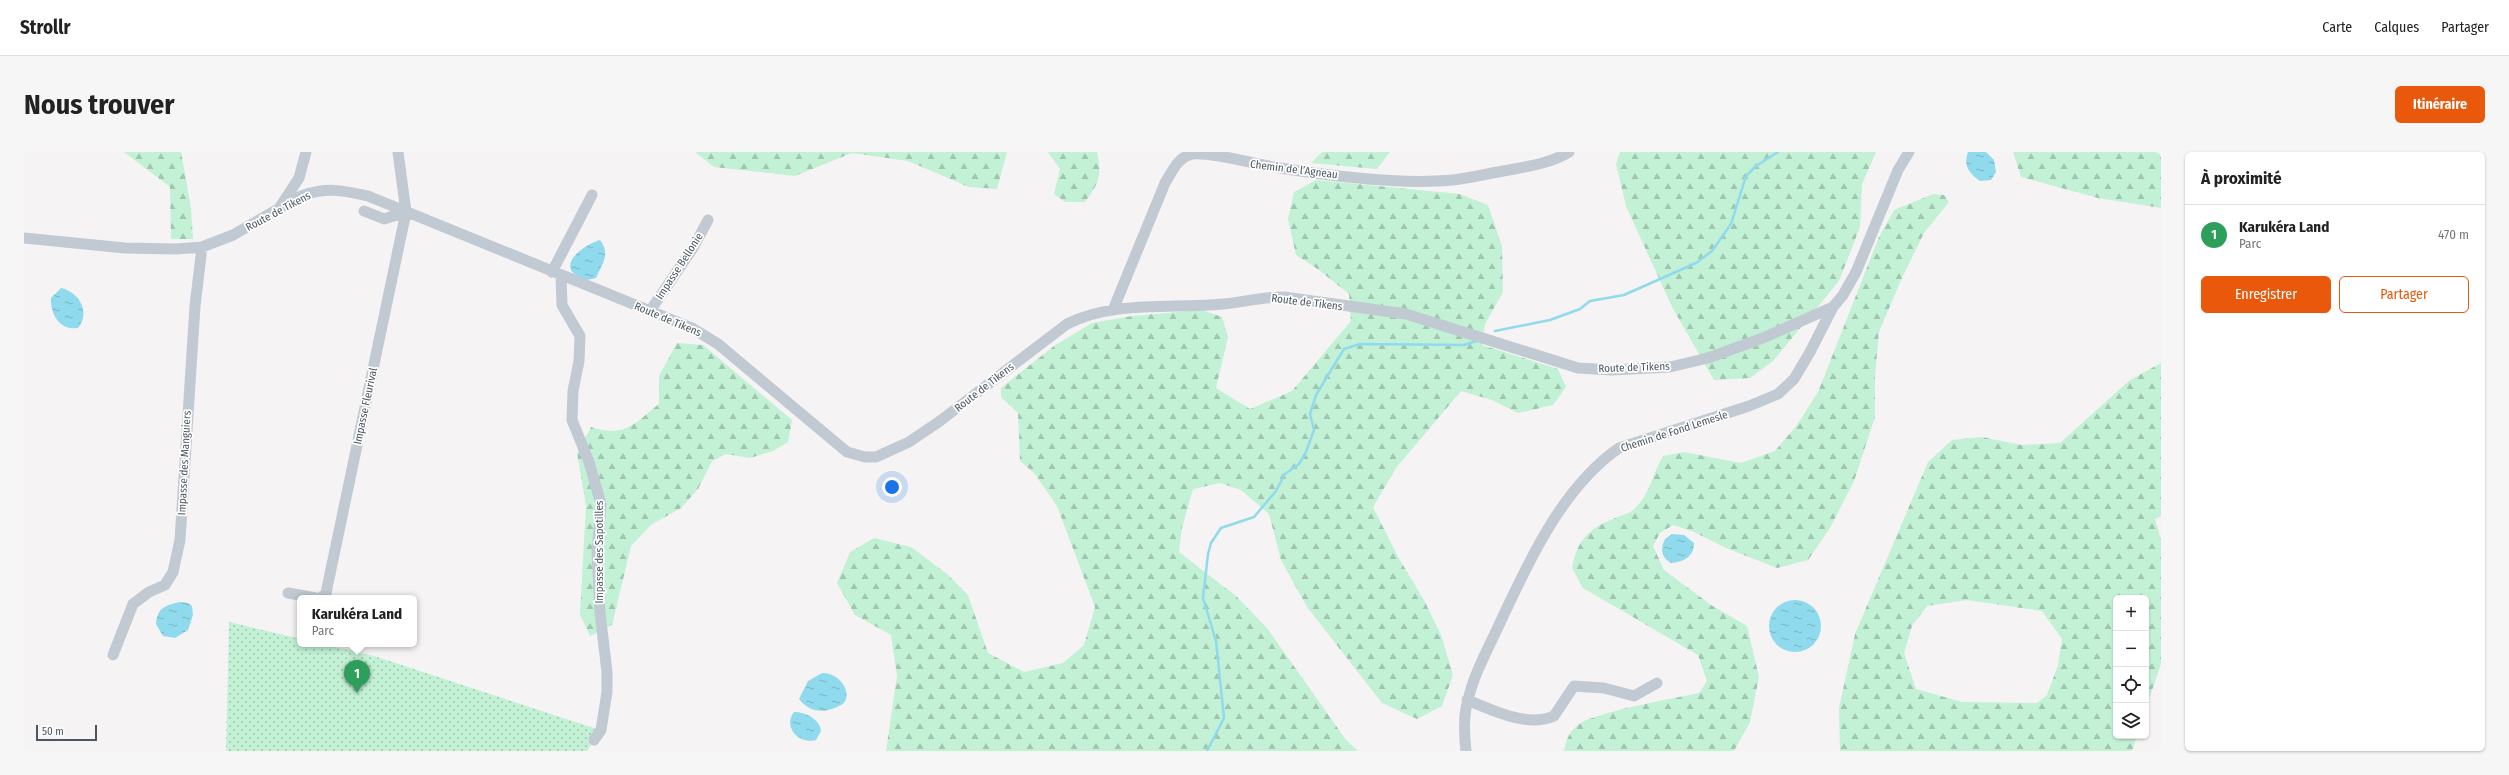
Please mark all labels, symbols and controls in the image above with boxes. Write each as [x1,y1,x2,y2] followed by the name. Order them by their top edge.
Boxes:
[20,16,70,39] text: Strollr
[2322,19,2352,36] text: Carte
[2374,19,2419,36] text: Calques
[2441,19,2489,36] text: Partager
[2395,86,2485,123] button: Itinéraire
[24,88,175,121] text: Nous trouver
[1249,158,1339,181] street label: Chemin de l’Agneau
[2201,168,2282,189] text: À proximité
[244,189,313,234] street label: Route de Tikens
[2239,218,2329,236] text: Karukéra Land
[2211,227,2217,242] text: 1
[2438,227,2469,242] text: 470 m
[653,231,706,302] street label: Impasse Bellonie
[2239,236,2261,251] text: Parc
[2201,276,2331,313] button: Enregistrer
[2339,276,2469,313] button: Partager
[1271,292,1344,313] street label: Route de Tikens
[632,299,704,340] street label: Route de Tikens
[952,360,1017,415] street label: Route de Tikens
[1598,360,1670,375] street label: Route de Tikens
[351,367,380,446] street label: Impasse Fleurival
[1619,408,1729,455] street label: Chemin de Fond Lemesle
[175,410,194,516] street label: Impasse des Manguiers
[882,477,902,497] your location
[593,500,606,604] street label: Impasse des Sapotilles
[297,595,417,647] popup
[2113,595,2149,739] map controls
[2113,595,2149,631] button: +
[312,605,402,623] text: Karukéra Land
[312,623,334,638] text: Parc
[2113,631,2149,667] button: −
[344,660,370,693] pin: 1
[2113,667,2149,703] button: locate
[2113,703,2149,739] button: layers
[36,723,97,742] scale bar
[42,725,64,738] text: 50 m

